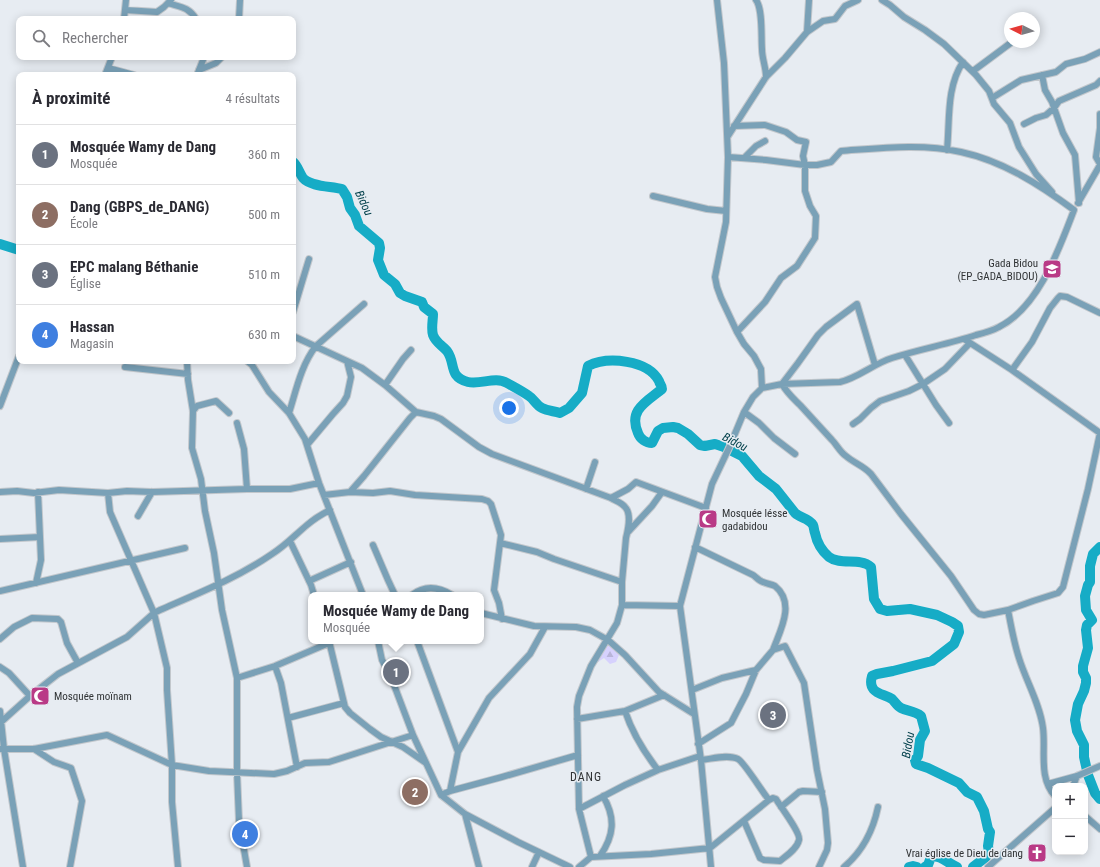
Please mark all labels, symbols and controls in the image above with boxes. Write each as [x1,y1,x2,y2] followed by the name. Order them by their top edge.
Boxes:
[1004,12,1040,48] north arrow
[16,16,296,60] search box
[30,27,52,49] icon: search
[62,29,128,47] text: Rechercher
[32,88,110,108] text: À proximité
[226,91,280,106] text: 4 résultats
[70,138,216,156] text: Mosquée Wamy de Dang
[42,147,48,162] text: 1
[248,147,280,162] text: 360 m
[70,156,117,171] text: Mosquée
[352,188,376,218] water label: Bidou
[70,198,209,216] text: Dang (GBPS_de_DANG)
[42,207,48,222] text: 2
[248,207,280,222] text: 500 m
[70,216,98,231] text: École
[957,257,1038,283] place label: Gada Bidou (EP_GADA_BIDOU)
[70,258,198,276] text: EPC malang Béthanie
[1041,258,1063,280] school or university icon: Gada Bidou (EP_GADA_BIDOU)
[42,267,48,282] text: 3
[248,267,280,282] text: 510 m
[70,276,101,291] text: Église
[70,318,114,336] text: Hassan
[42,327,48,342] text: 4
[248,327,280,342] text: 630 m
[70,336,114,351] text: Magasin
[499,398,519,418] your location
[720,430,750,454] water label: Bidou
[722,507,787,533] place label: Mosquée lésse gadabidou
[697,508,719,530] mosque icon: Mosquée lésse gadabidou
[308,592,484,644] popup
[323,602,469,620] text: Mosquée Wamy de Dang
[323,620,370,635] text: Mosquée
[383,657,409,687] pin: 1
[29,685,51,707] mosque icon: Mosquée moïnam
[54,690,132,703] place label: Mosquée moïnam
[760,700,786,730] pin: 3
[899,730,917,759] water label: Bidou
[570,770,602,784] district label: DANG
[402,777,428,807] pin: 2
[1052,783,1088,855] map controls
[1052,783,1088,819] button: +
[232,819,258,849] pin: 4
[1052,819,1088,855] button: −
[1026,842,1048,864] church icon: Vrai église de Dieu de dang
[906,847,1023,860] place label: Vrai église de Dieu de dang

